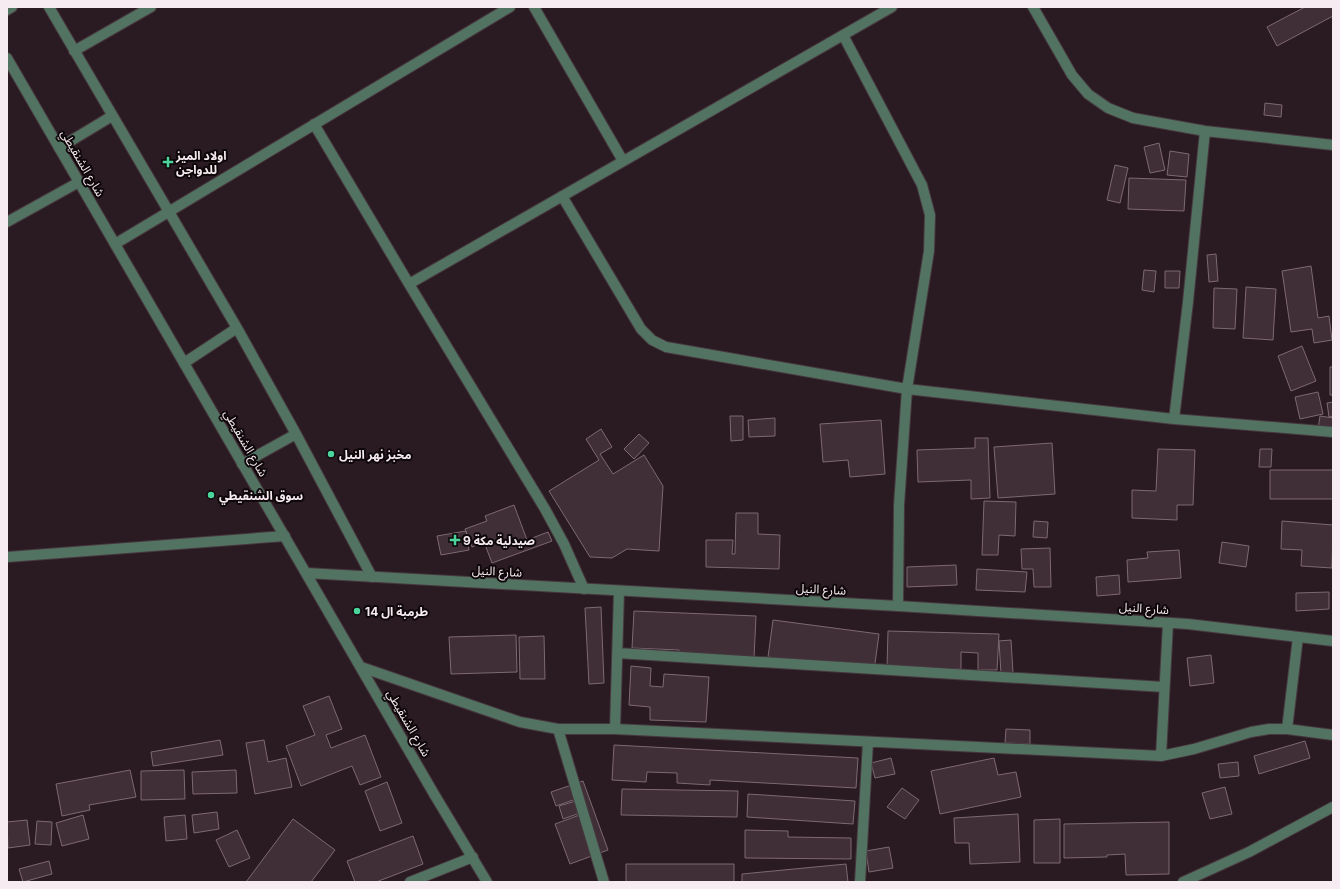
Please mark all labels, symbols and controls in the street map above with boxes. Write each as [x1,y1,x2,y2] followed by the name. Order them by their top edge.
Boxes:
[55,127,108,201] street label: شارع الشنقيطي
[175,148,227,177] place label: اولاد الميز للدواجن
[163,157,173,167] marker: اولاد الميز للدواجن
[218,407,271,481] street label: شارع الشنقيطي
[339,447,411,462] place label: مخبز نهر النيل
[326,449,336,459] marker: مخبز نهر النيل
[219,488,303,505] place label: سوق الشنقيطي
[206,490,216,500] marker: سوق الشنقيطي
[463,533,535,548] place label: صيدلية مكة 9
[450,535,460,545] marker: صيدلية مكة 9
[471,562,522,582] street label: شارع النيل
[795,580,846,600] street label: شارع النيل
[1118,599,1170,619] street label: شارع النيل
[365,604,428,619] place label: طرمبة ال 14
[352,606,362,616] marker: طرمبة ال 14
[381,687,434,761] street label: شارع الشنقيطي

